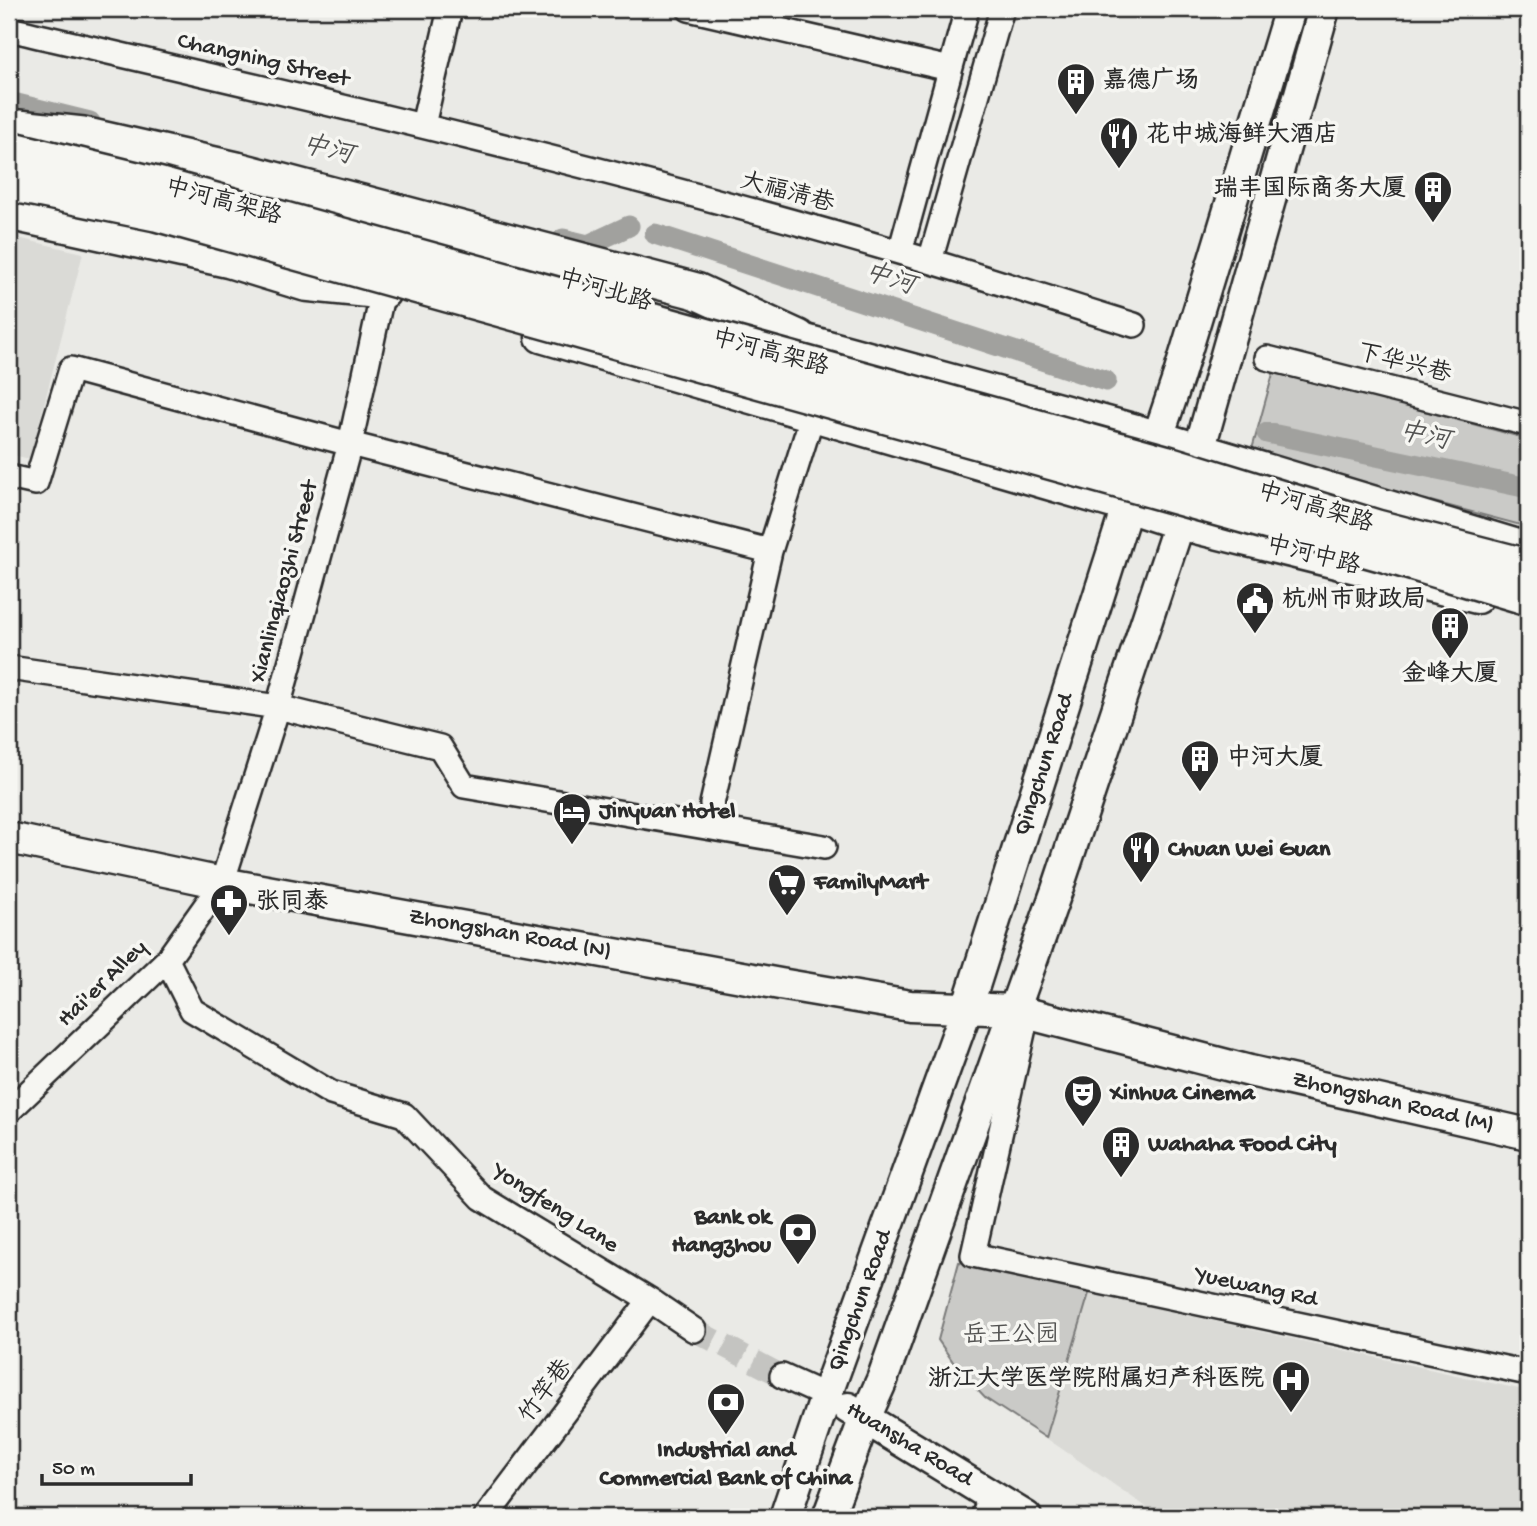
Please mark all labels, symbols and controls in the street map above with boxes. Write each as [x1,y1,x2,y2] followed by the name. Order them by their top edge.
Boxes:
[174,27,354,95] street label: Changning Street
[1055,61,1097,116] building icon: 嘉德广场
[1103,66,1199,97] place label: 嘉德广场
[1098,115,1140,170] restaurant icon: 花中城海鲜大酒店
[1146,121,1338,151] place label: 花中城海鲜大酒店
[298,129,360,174] water label: 中河
[737,167,837,220] street label: 大福清巷
[1412,169,1454,224] building icon: 瑞丰国际商务大厦
[161,172,285,233] street label: 中河高架路
[1214,175,1406,205] place label: 瑞丰国际商务大厦
[859,256,923,305] water label: 中河
[555,263,656,319] street label: 中河北路
[708,323,832,384] street label: 中河高架路
[1354,338,1454,391] street label: 下华兴巷
[1395,415,1457,459] water label: 中河
[244,476,327,687] street label: Xianlinqiaozhi Street
[1253,476,1377,540] street label: 中河高架路
[1263,529,1364,583] street label: 中河中路
[1234,580,1276,635] public building icon: 杭州市财政局
[1282,586,1426,616] place label: 杭州市财政局
[1429,605,1471,660] building icon: 金峰大厦
[1402,660,1498,690] place label: 金峰大厦
[1008,688,1082,840] street label: Qingchun Road
[1179,738,1221,793] building icon: 中河大厦
[1227,744,1323,774] place label: 中河大厦
[551,791,593,846] hotel icon: Jinyuan Hotel
[598,798,735,827] place label: Jinyuan Hotel
[1120,829,1162,884] restaurant icon: Chuan Wei Guan
[1168,836,1331,865] place label: Chuan Wei Guan
[766,862,808,917] supermarket icon: FamilyMart
[813,869,929,898] place label: FamilyMart
[208,882,250,937] pharmacy icon: 张同泰
[256,887,328,918] place label: 张同泰
[406,903,614,967] street label: Zhongshan Road (N)
[52,934,154,1034] street label: Hai'er Alley
[1289,1066,1497,1140] street label: Zhongshan Road (M)
[1062,1073,1104,1128] theatre icon: Xinhua Cinema
[1109,1080,1257,1109] place label: Xinhua Cinema
[1100,1124,1142,1179] building icon: Wahaha Food City
[1147,1131,1337,1160] place label: Wahaha Food City
[485,1156,624,1261] street label: Yongfeng Lane
[672,1204,774,1261] place label: Bank ok Hangzhou
[777,1211,819,1266] bank icon: Bank ok Hangzhou
[822,1225,901,1376] street label: Qingchun Road
[1190,1261,1322,1315] street label: Yuewang Rd
[963,1321,1059,1351] park label: 岳王公园
[513,1354,580,1429] street label: 竹竿巷
[1270,1359,1312,1414] hospital icon: 浙江大学医学院附属妇产科医院
[928,1365,1264,1395] place label: 浙江大学医学院附属妇产科医院
[705,1381,747,1436] bank icon: Industrial and Commercial Bank of China
[840,1396,979,1495] street label: Huansha Road
[600,1437,854,1494] place label: Industrial and Commercial Bank of China
[42,1442,191,1486] scale bar
[52,1458,95,1483] text: 50 m

